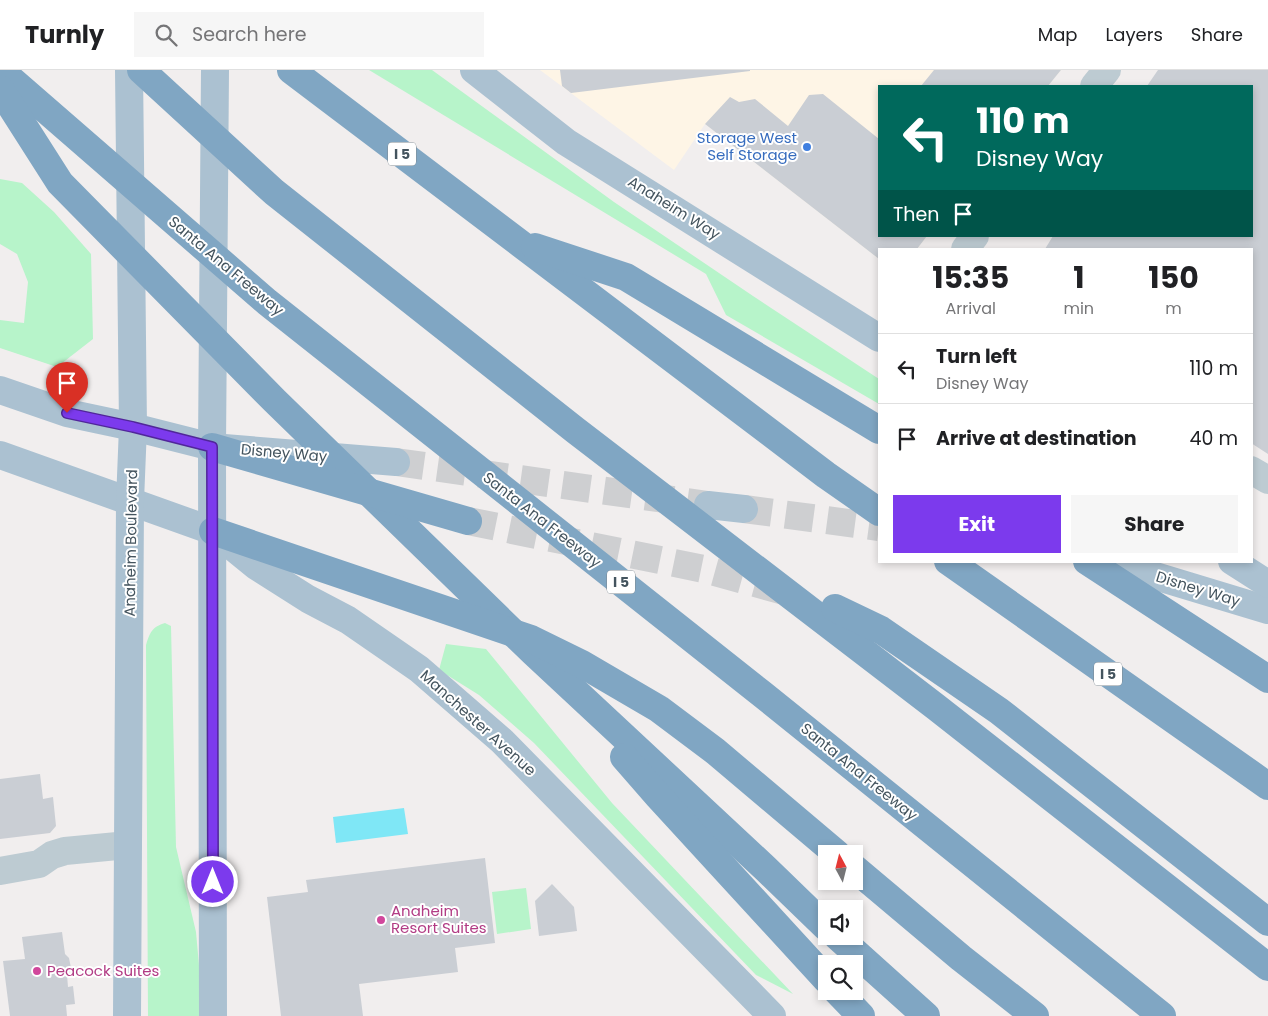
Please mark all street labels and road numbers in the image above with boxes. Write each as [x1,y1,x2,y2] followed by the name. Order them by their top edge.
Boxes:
[388,142,416,166] road number: I 5
[624,171,725,245] street label: Anaheim Way
[164,211,289,321] street label: Santa Ana Freeway
[240,438,329,467] street label: Disney Way
[479,467,606,573] street label: Santa Ana Freeway
[119,469,142,617] street label: Anaheim Boulevard
[1154,566,1243,611] street label: Disney Way
[607,571,635,594] road number: I 5
[1094,662,1122,686] road number: I 5
[416,665,541,780] street label: Manchester Avenue
[796,718,923,826] street label: Santa Ana Freeway

